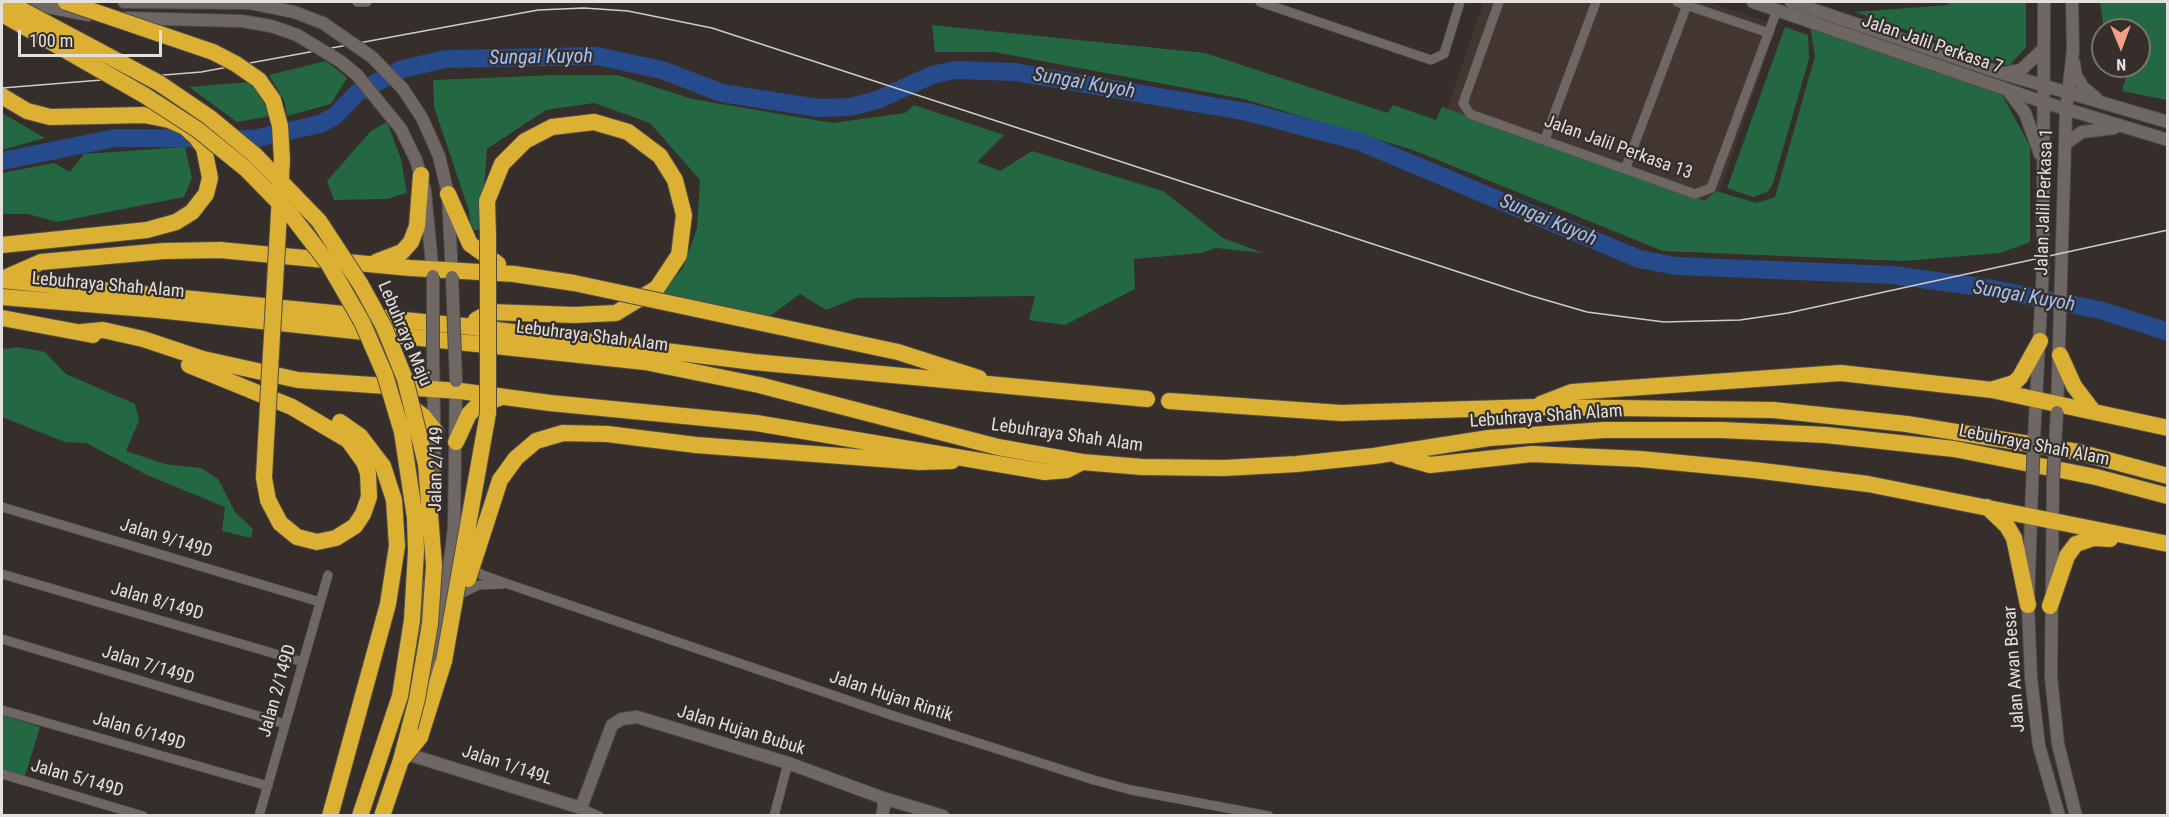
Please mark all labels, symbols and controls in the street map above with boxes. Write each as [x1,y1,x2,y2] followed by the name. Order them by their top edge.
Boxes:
[1859,11,2005,79] street label: Jalan Jalil Perkasa 7
[21,18,165,56] scale bar
[2091,18,2151,78] north arrow
[29,30,73,51] text: 100 m
[489,45,593,71] water label: Sungai Kuyoh
[2116,55,2126,74] text: N
[1031,63,1137,105] water label: Sungai Kuyoh
[1541,111,1695,185] street label: Jalan Jalil Perkasa 13
[2032,128,2058,276] street label: Jalan Jalil Perkasa 1
[1496,190,1600,252] water label: Sungai Kuyoh
[31,269,185,303] street label: Lebuhraya Shah Alam
[1971,276,2077,318] water label: Sungai Kuyoh
[372,278,436,390] street label: Lebuhraya Maju
[515,317,669,357] street label: Lebuhraya Shah Alam
[1469,401,1623,433] street label: Lebuhraya Shah Alam
[990,415,1144,457] street label: Lebuhraya Shah Alam
[1957,421,2111,471] street label: Lebuhraya Shah Alam
[425,426,449,512] street label: Jalan 2/149
[117,515,215,563] street label: Jalan 9/149D
[108,578,206,626] street label: Jalan 8/149D
[2000,605,2030,733] street label: Jalan Awan Besar
[99,642,197,690] street label: Jalan 7/149D
[254,642,302,740] street label: Jalan 2/149D
[827,667,955,727] street label: Jalan Hujan Rintik
[674,701,808,761] street label: Jalan Hujan Bubuk
[90,708,188,756] street label: Jalan 6/149D
[459,741,555,791] street label: Jalan 1/149L
[28,755,126,803] street label: Jalan 5/149D

